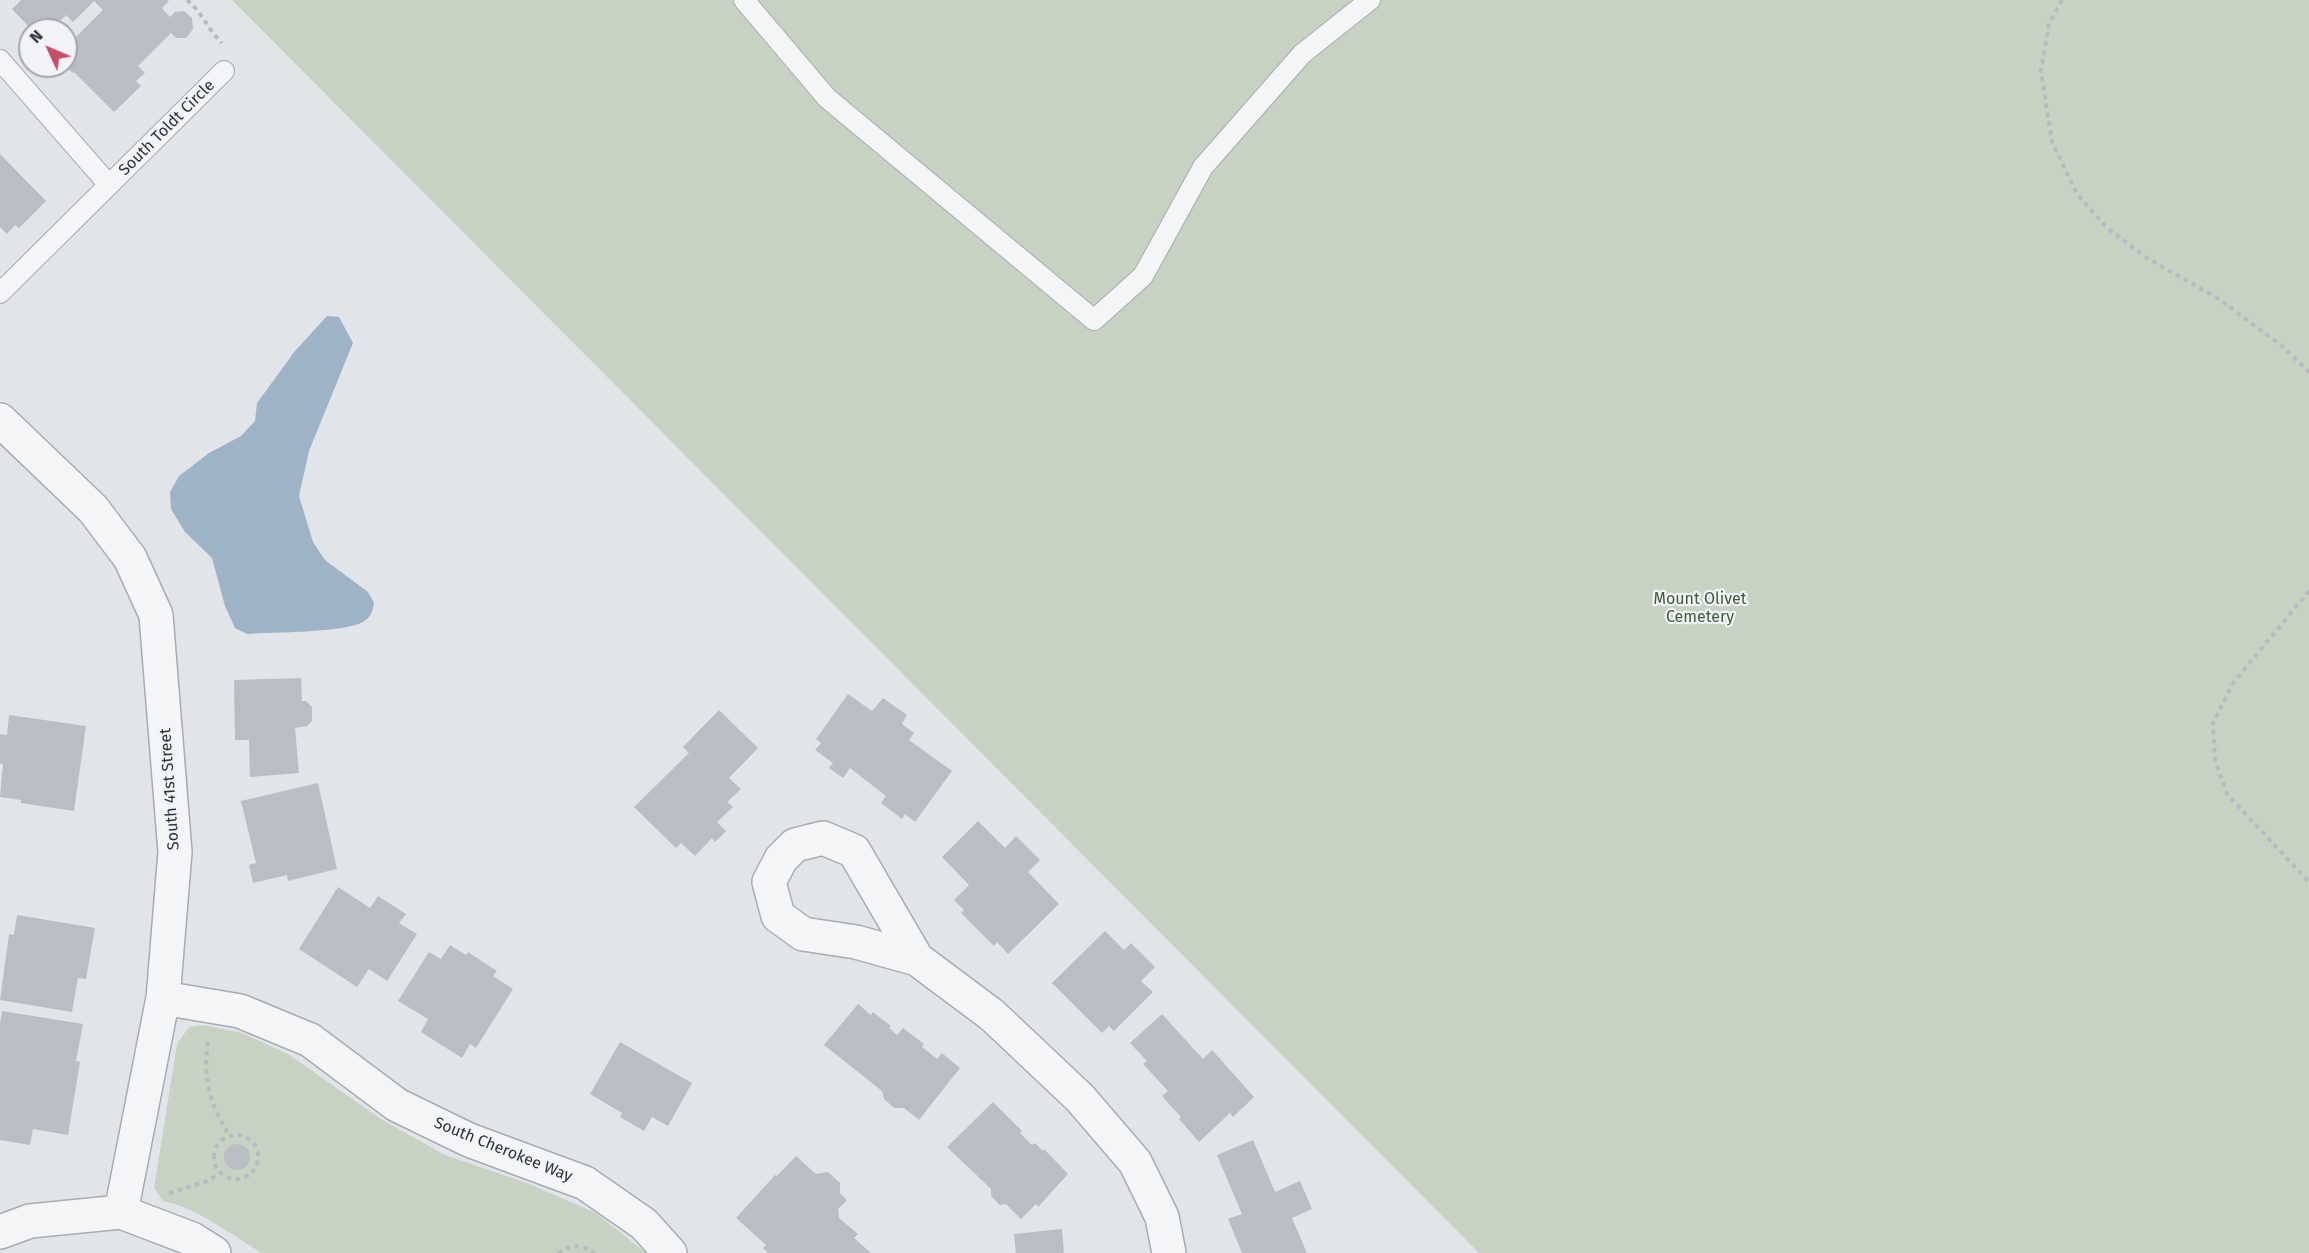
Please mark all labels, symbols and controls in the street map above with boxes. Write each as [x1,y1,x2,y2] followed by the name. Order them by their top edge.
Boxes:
[18,18,78,78] north arrow
[26,26,47,47] text: N
[115,76,219,180] street label: South Toldt Circle
[1653,590,1747,628] park label: Mount Olivet Cemetery
[156,727,184,851] street label: South 41st Street
[431,1113,575,1187] street label: South Cherokee Way

